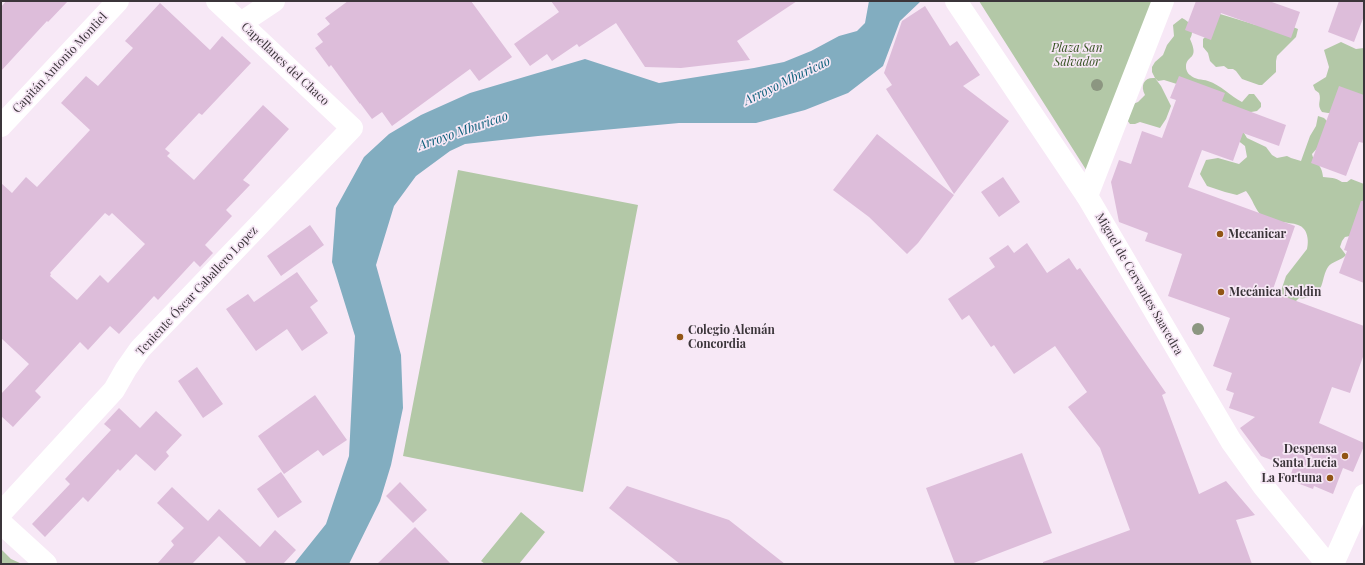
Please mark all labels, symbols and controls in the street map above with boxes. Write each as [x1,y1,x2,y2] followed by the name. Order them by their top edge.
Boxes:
[10,10,110,116] street label: Capitán Antonio Montiel
[238,20,332,108] street label: Capellanes del Chaco
[1051,41,1103,69] park label: Plaza San Salvador
[741,53,833,109] water label: Arroyo Mburicao
[416,108,510,154] water label: Arroyo Mburicao
[1092,210,1186,358] street label: Miguel de Cervantes Saavedra
[133,223,261,359] street label: Teniente Óscar Caballero Lopez
[1228,227,1286,241] place label: Mecanicar
[1215,229,1225,239] marker: Mecanicar
[1229,285,1321,299] place label: Mecánica Noldin
[1216,287,1226,297] marker: Mecánica Noldin
[688,323,775,351] place label: Colegio Alemán Concordia
[675,332,685,342] marker: Colegio Alemán Concordia
[1273,442,1337,470] place label: Despensa Santa Lucia
[1340,451,1350,461] marker: Despensa Santa Lucia
[1261,471,1322,485] place label: La Fortuna
[1325,473,1335,483] marker: La Fortuna

